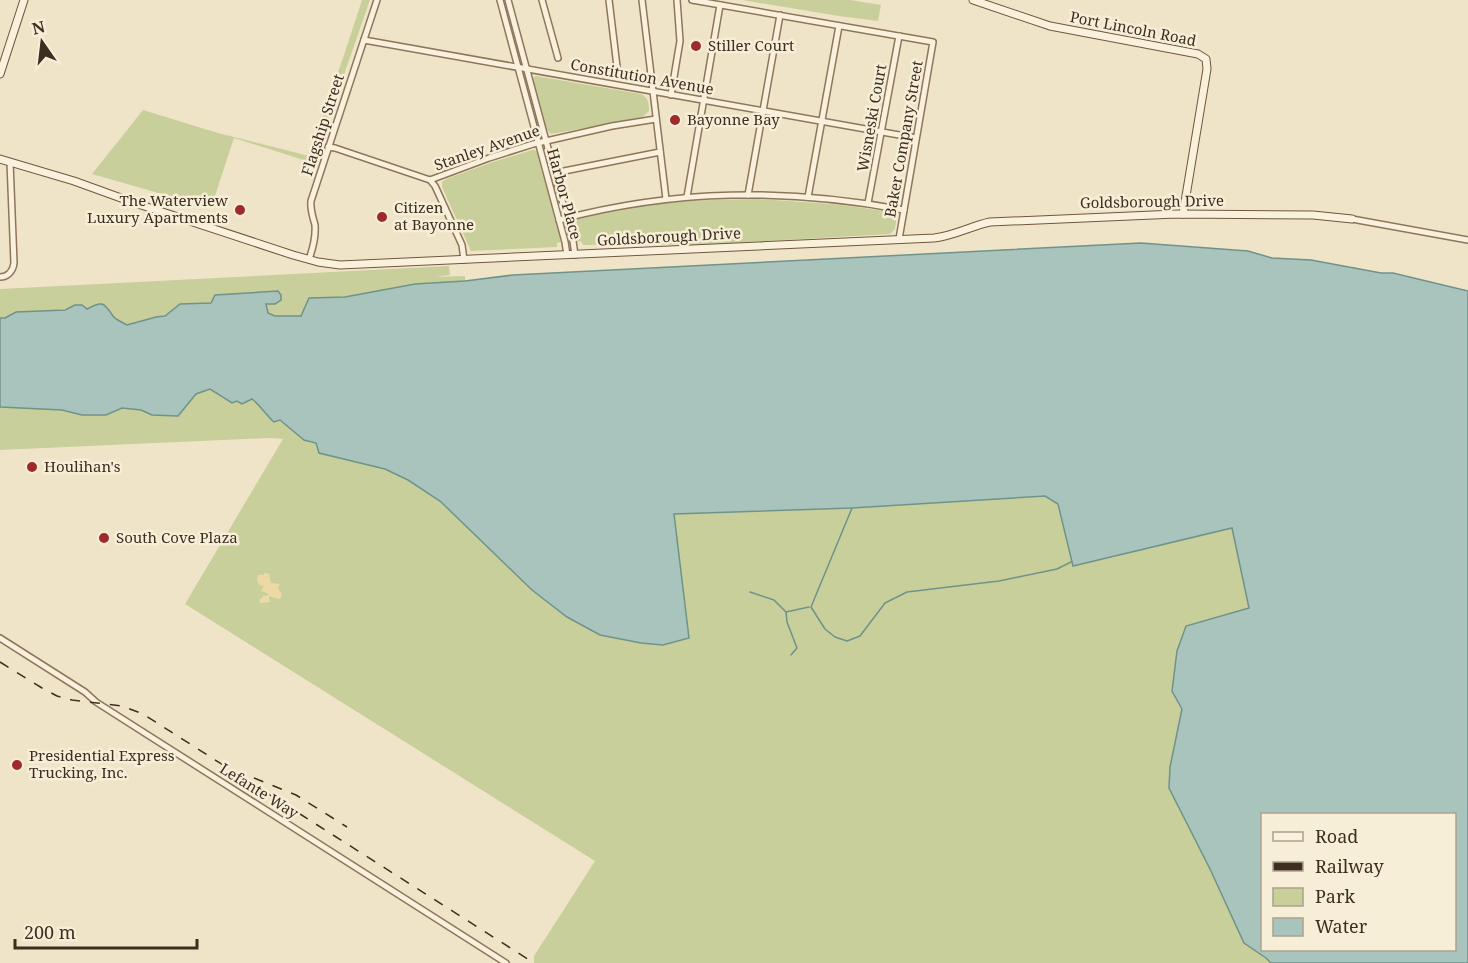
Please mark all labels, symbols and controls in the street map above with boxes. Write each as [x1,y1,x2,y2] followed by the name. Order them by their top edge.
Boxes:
[1068,6,1198,50] street label: Port Lincoln Road
[12,12,72,72] north arrow
[30,15,48,40] text: N
[708,35,794,55] place label: Stiller Court
[689,39,703,53] marker: Stiller Court
[569,54,715,98] street label: Constitution Avenue
[879,59,927,219] street label: Baker Company Street
[852,62,890,173] street label: Wisneski Court
[296,71,348,178] street label: Flagship Street
[687,109,780,129] place label: Bayonne Bay
[668,113,682,127] marker: Bayonne Bay
[431,120,542,174] street label: Stanley Avenue
[543,146,587,242] street label: Harbor Place
[87,190,228,227] place label: The Waterview Luxury Apartments
[1080,190,1224,212] street label: Goldsborough Drive
[394,197,474,234] place label: Citizen at Bayonne
[233,203,247,217] marker: The Waterview Luxury Apartments
[375,210,389,224] marker: Citizen at Bayonne
[596,222,741,250] street label: Goldsborough Drive
[44,456,121,476] place label: Houlihan's
[25,460,39,474] marker: Houlihan's
[116,527,238,547] place label: South Cove Plaza
[97,531,111,545] marker: South Cove Plaza
[29,745,175,782] place label: Presidential Express Trucking, Inc.
[10,758,24,772] marker: Presidential Express Trucking, Inc.
[216,758,303,823] street label: Lefante Way
[1261,813,1456,951] legend
[1315,824,1358,848] text: Road
[1315,854,1385,878] text: Railway
[1315,884,1355,908] text: Park
[15,912,196,950] scale bar
[1315,914,1368,938] text: Water
[24,920,76,944] text: 200 m

